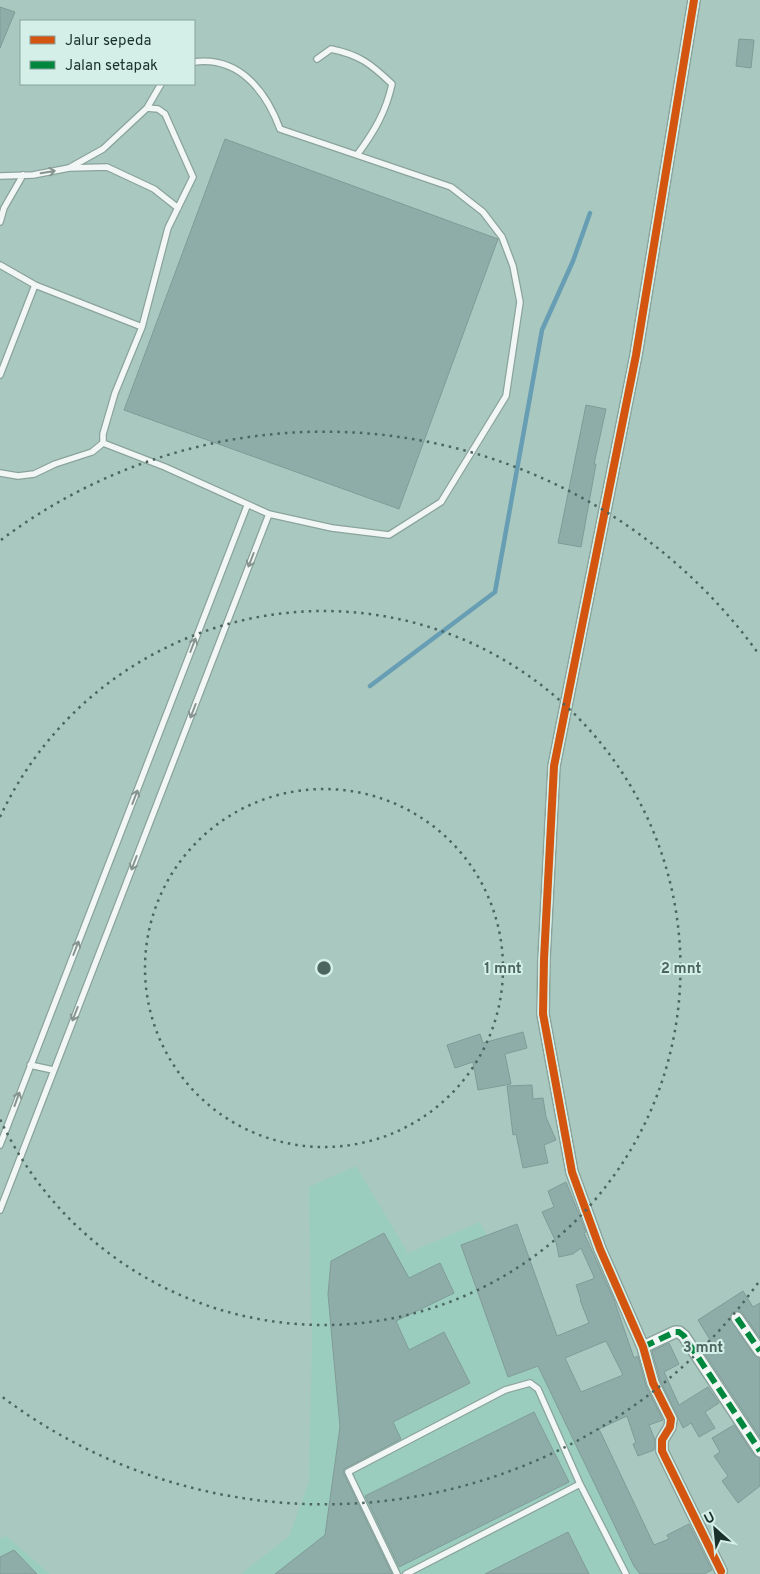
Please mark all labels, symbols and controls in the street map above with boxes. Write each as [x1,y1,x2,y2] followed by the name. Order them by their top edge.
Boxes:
[20,20,195,85] legend
[65,32,151,51] text: Jalur sepeda
[65,57,158,76] text: Jalan setapak
[40,167,56,177] one-way arrow
[246,552,255,567] one-way arrow
[189,638,199,653] one-way arrow
[187,704,196,719] one-way arrow
[131,789,140,805] one-way arrow
[129,855,138,870] one-way arrow
[72,941,82,956] one-way arrow
[315,959,333,977] centre of rings
[484,960,522,979] text: 1 mnt
[661,960,701,979] text: 2 mnt
[70,1006,79,1022] one-way arrow
[13,1092,22,1108] one-way arrow
[683,1339,723,1358] text: 3 mnt
[690,1504,740,1554] north arrow
[701,1509,718,1529] text: U

